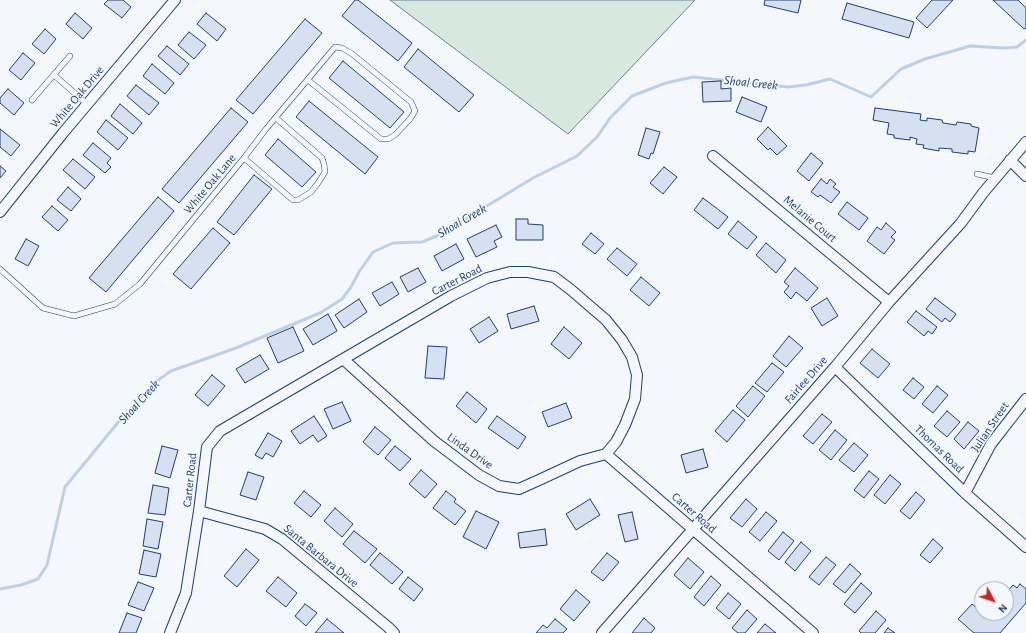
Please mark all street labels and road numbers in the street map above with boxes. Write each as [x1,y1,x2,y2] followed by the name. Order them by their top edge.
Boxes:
[47,63,107,131] street label: White Oak Drive
[181,151,239,217] street label: White Oak Lane
[780,192,840,246] street label: Melanie Court
[429,261,485,299] street label: Carter Road
[781,353,831,407] street label: Fairlee Drive
[968,399,1012,455] street label: Julian Street
[911,422,967,476] street label: Thomas Road
[444,430,496,472] street label: Linda Drive
[180,452,200,508] street label: Carter Road
[669,490,719,536] street label: Carter Road
[281,521,361,591] street label: Santa Barbara Drive

